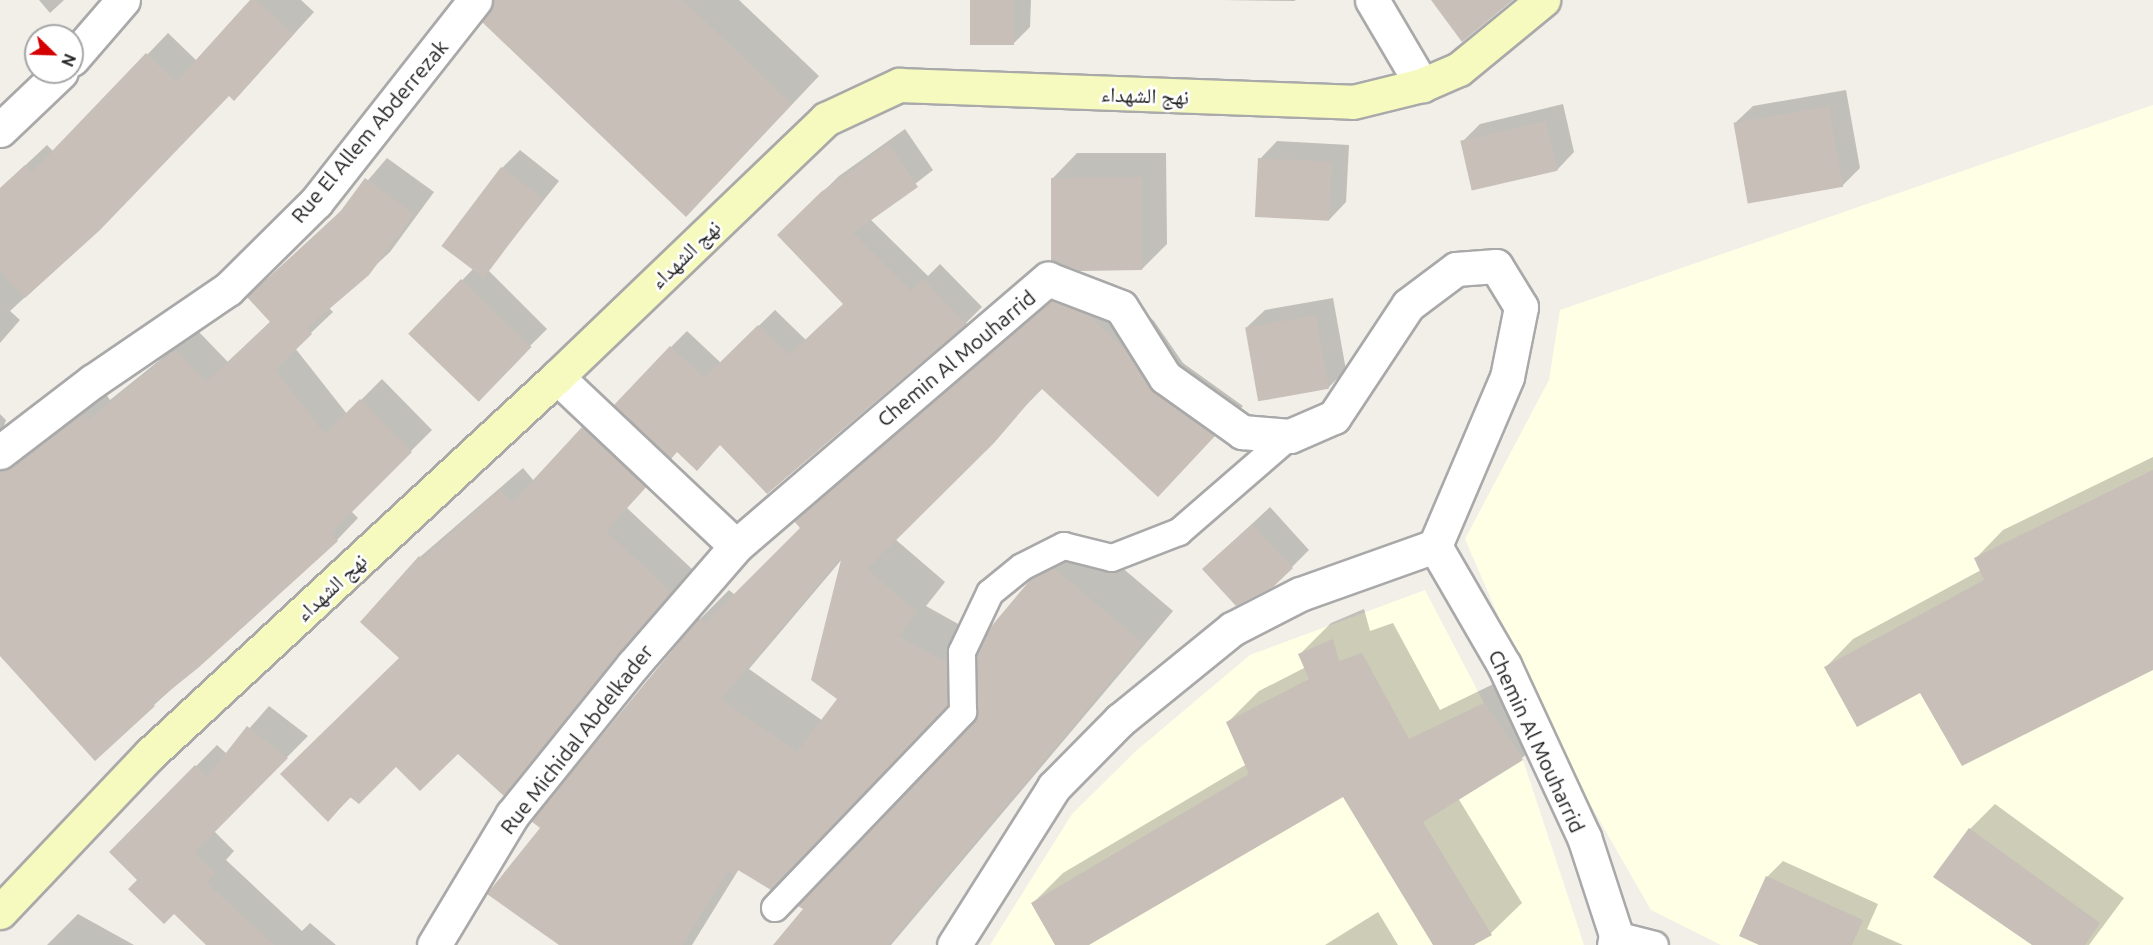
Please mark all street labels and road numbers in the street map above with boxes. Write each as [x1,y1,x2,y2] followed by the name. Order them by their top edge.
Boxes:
[285,34,453,228] street label: Rue El Allem Abderrezak
[1101,81,1189,109] street label: نهج الشهداء
[645,214,725,294] street label: نهج الشهداء
[872,284,1040,432] street label: Chemin Al Mouharrid
[290,548,372,626] street label: نهج الشهداء
[494,639,658,839] street label: Rue Michidal Abdelkader
[1484,645,1590,837] street label: Chemin Al Mouharrid

